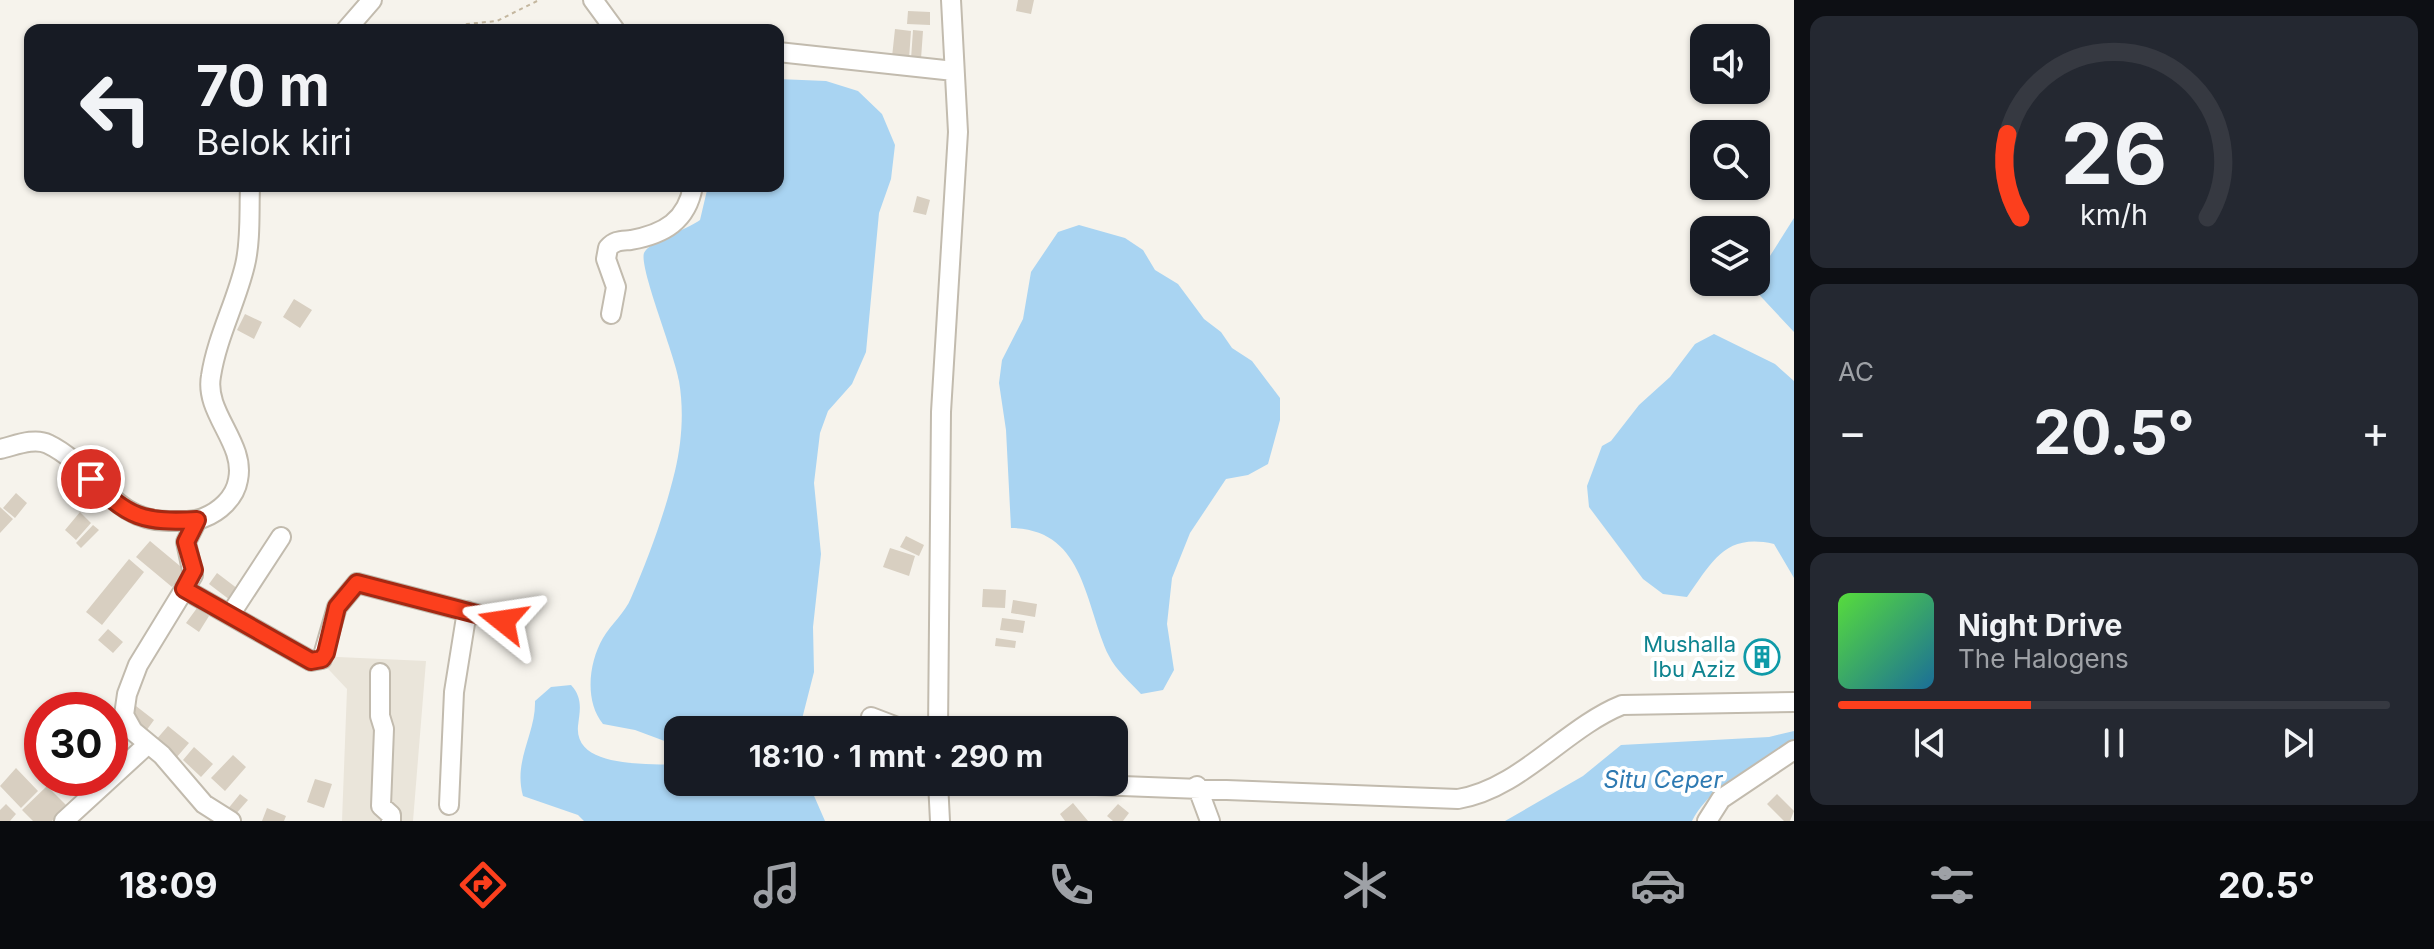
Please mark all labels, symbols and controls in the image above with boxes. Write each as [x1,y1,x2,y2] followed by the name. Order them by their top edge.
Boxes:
[1690,24,1770,296] map controls
[1690,24,1770,104] button: sound
[196,52,330,120] text: 70 m
[64,56,168,160] icon: left
[2061,103,2167,204] text: 26
[196,120,352,164] text: Belok kiri
[1690,120,1770,200] button: search
[2080,197,2148,232] text: km/h
[1690,216,1770,296] button: layers
[1838,356,1874,387] text: AC
[2033,396,2195,468] text: 20.5°
[1838,405,1867,459] text: −
[2361,405,2390,459] text: +
[57,445,125,513] pin
[69,457,113,501] icon: arrive
[461,579,545,663] position arrow
[1958,607,2122,643] text: Night Drive
[1643,631,1736,682] place label: Mushalla Ibu Aziz
[1743,638,1781,676] building icon: Mushalla Ibu Aziz
[1958,643,2129,674] text: The Halogens
[24,692,128,796] speed limit sign: 30
[1908,721,1952,765] icon: previous
[2092,721,2136,765] icon: pause
[2276,721,2320,765] icon: next
[749,738,1043,774] text: 18:10 · 1 mnt · 290 m
[1604,765,1723,794] water label: Situ Ceper
[455,857,511,913] icon: directions
[749,857,805,913] icon: music
[1043,857,1099,913] icon: phone
[1337,857,1393,913] icon: climate
[1630,857,1686,913] icon: car
[1924,857,1980,913] icon: filters
[119,863,218,907] text: 18:09
[2218,863,2315,907] text: 20.5°

